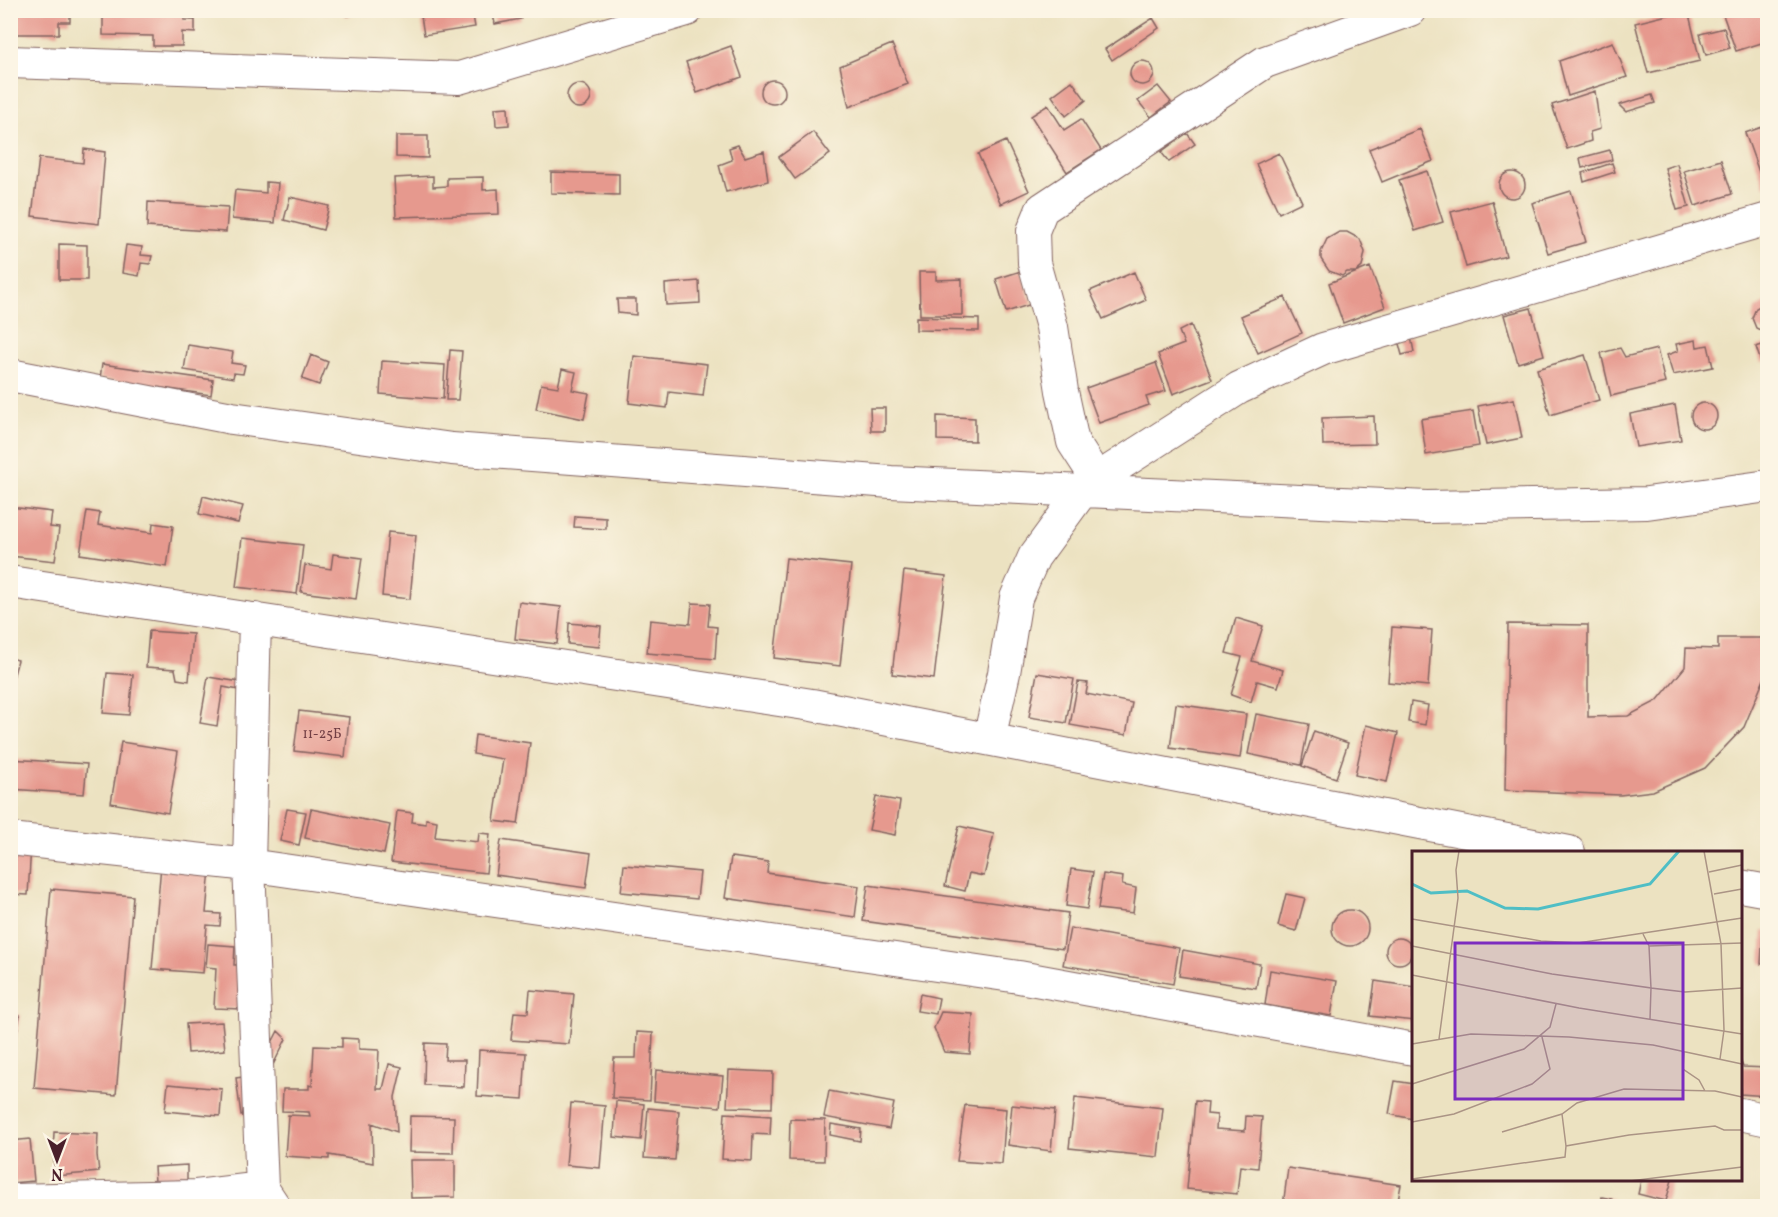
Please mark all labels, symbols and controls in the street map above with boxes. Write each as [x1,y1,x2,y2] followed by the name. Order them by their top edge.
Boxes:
[302,725,342,744] house number: 11-25Б
[1412,851,1742,1181] inset map
[27,1130,87,1190] north arrow
[51,1162,63,1184] text: N

